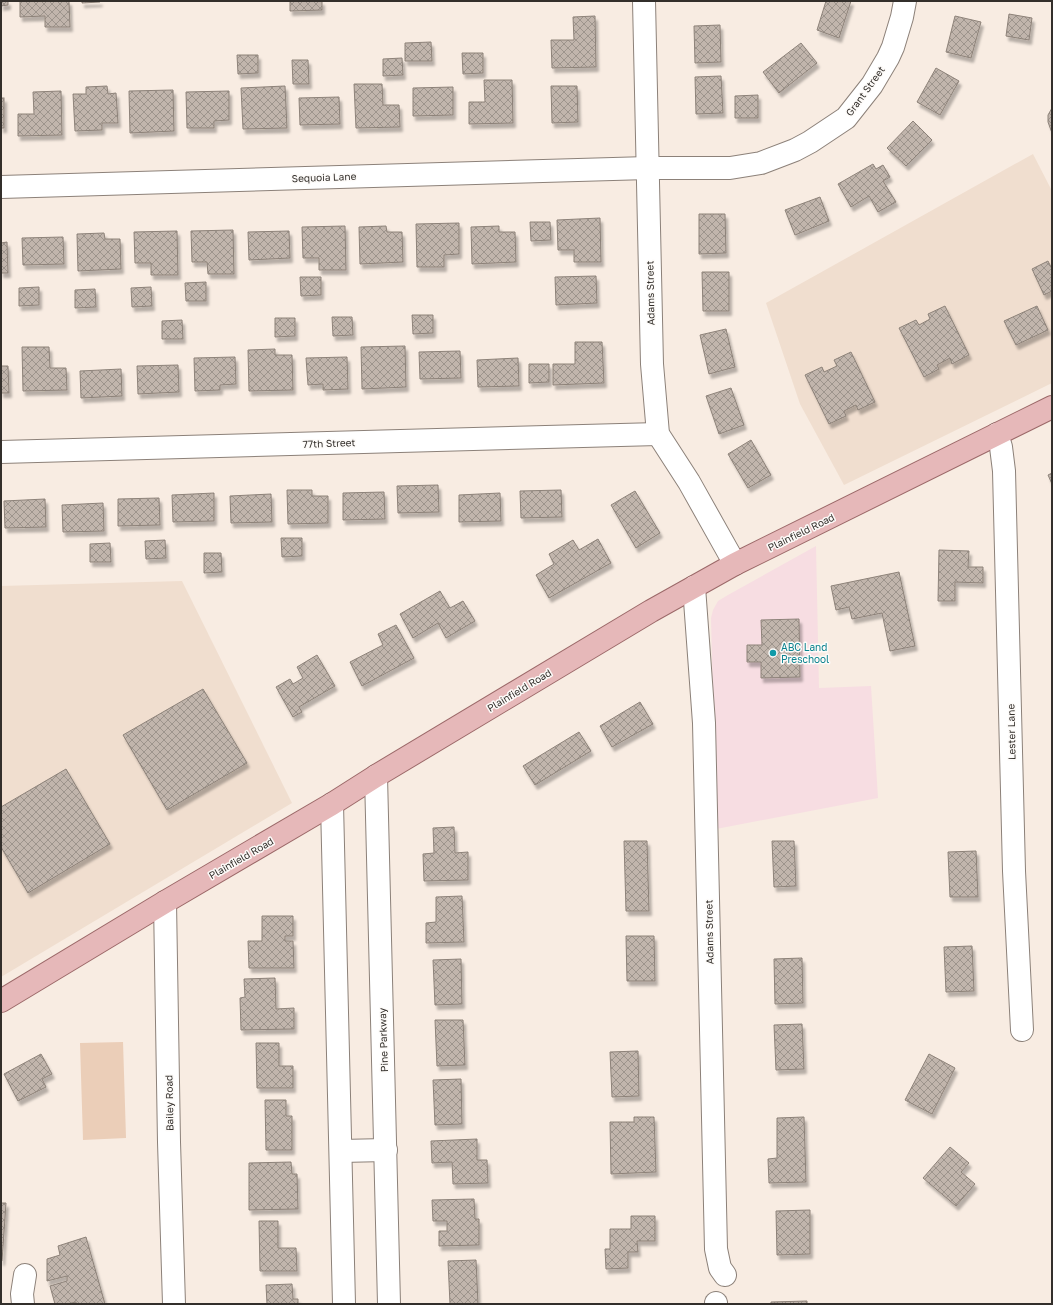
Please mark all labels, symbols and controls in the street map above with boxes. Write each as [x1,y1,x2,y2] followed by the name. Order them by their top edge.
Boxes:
[843,64,887,118] street label: Grant Street
[291,170,357,184] street label: Sequoia Lane
[643,261,657,325] street label: Adams Street
[302,436,356,450] street label: 77th Street
[766,511,836,553] street label: Plainfield Road
[781,641,829,665] place label: ABC Land Preschool
[768,648,778,658] marker: ABC Land Preschool
[485,666,553,714] street label: Plainfield Road
[1005,704,1017,760] street label: Lester Lane
[207,835,275,881] street label: Plainfield Road
[702,900,716,964] street label: Adams Street
[376,1007,390,1072] street label: Pine Parkway
[163,1075,175,1131] street label: Bailey Road

